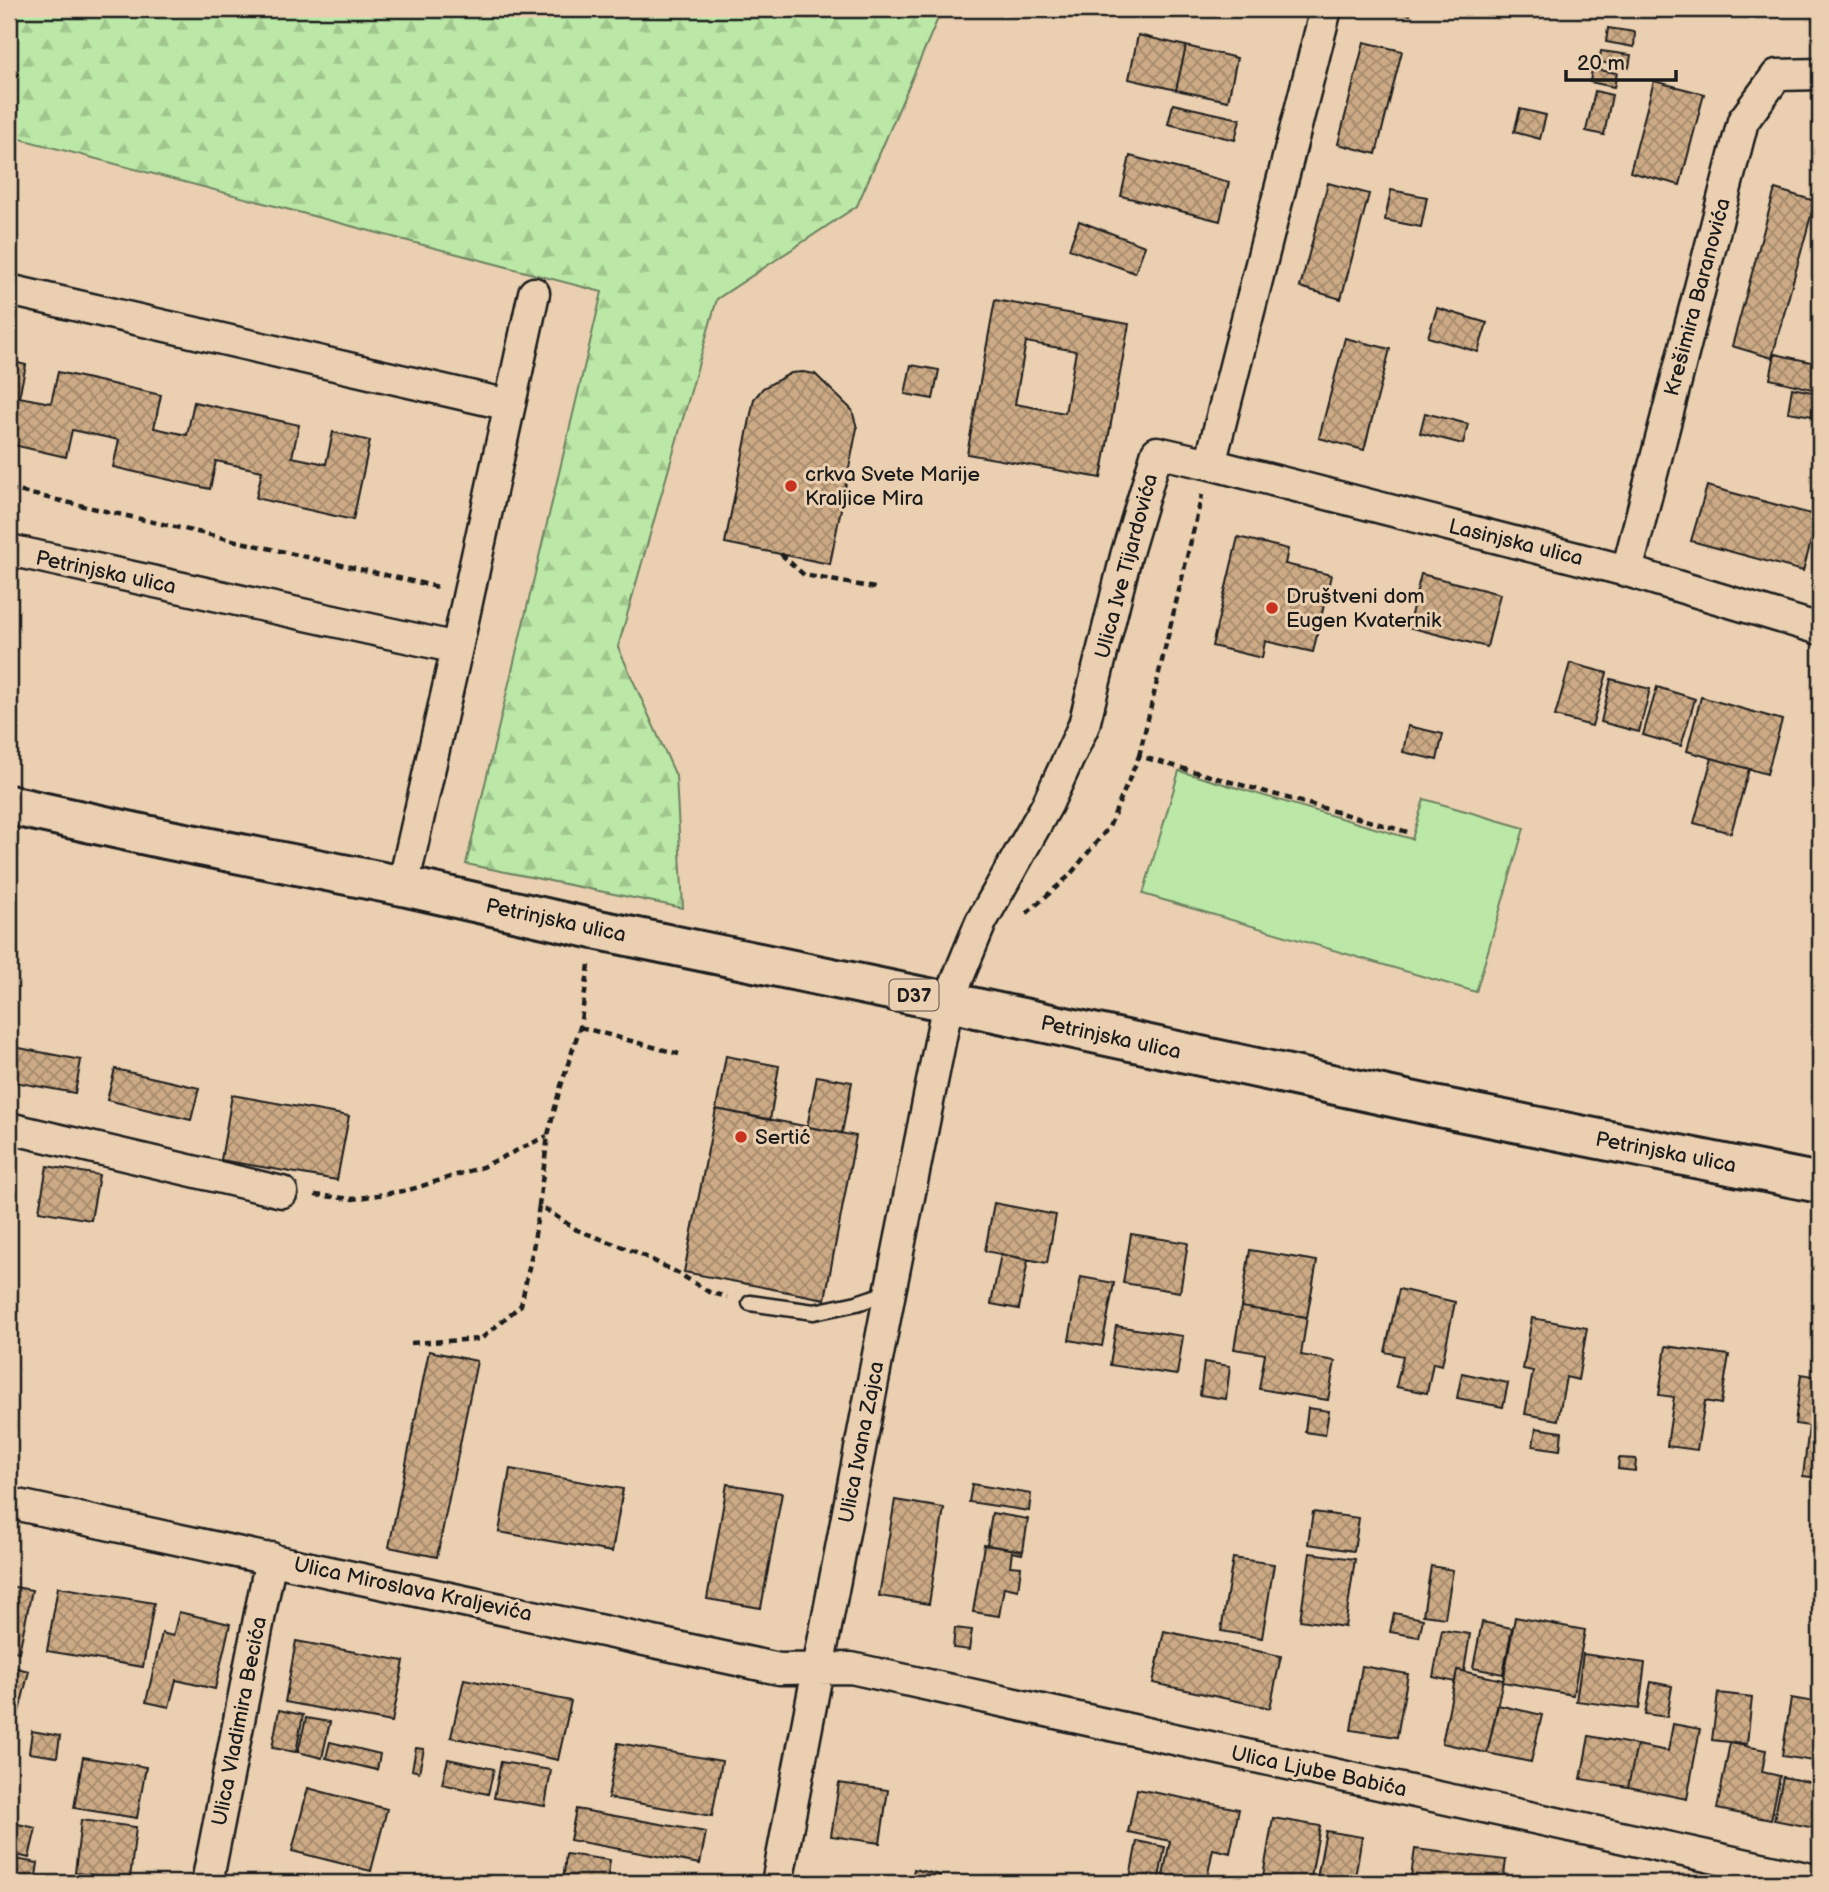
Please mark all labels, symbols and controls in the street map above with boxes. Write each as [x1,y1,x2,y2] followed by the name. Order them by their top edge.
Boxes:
[1566,38,1677,82] scale bar
[1577,51,1625,76] text: 20 m
[1659,195,1736,399] street label: Krešimira Baranovića
[805,462,980,511] place label: crkva Svete Marije Kraljice Mira
[1090,471,1163,661] street label: Ulica Ive Tijardovića
[783,478,799,494] marker: crkva Svete Marije Kraljice Mira
[1446,514,1586,571] street label: Lasinjska ulica
[33,545,178,600] street label: Petrinjska ulica
[1286,584,1442,633] place label: Društveni dom Eugen Kvaternik
[1264,600,1280,616] marker: Društveni dom Eugen Kvaternik
[483,893,628,948] street label: Petrinjska ulica
[890,979,939,1010] road number: D37
[1038,1010,1183,1065] street label: Petrinjska ulica
[755,1125,811,1150] place label: Sertić
[1593,1127,1738,1178] street label: Petrinjska ulica
[733,1129,749,1145] marker: Sertić
[834,1359,889,1525] street label: Ulica Ivana Zajca
[292,1552,534,1627] street label: Ulica Miroslava Kraljevića
[207,1614,272,1828] street label: Ulica Vladimira Becića
[1229,1741,1409,1802] street label: Ulica Ljube Babića

